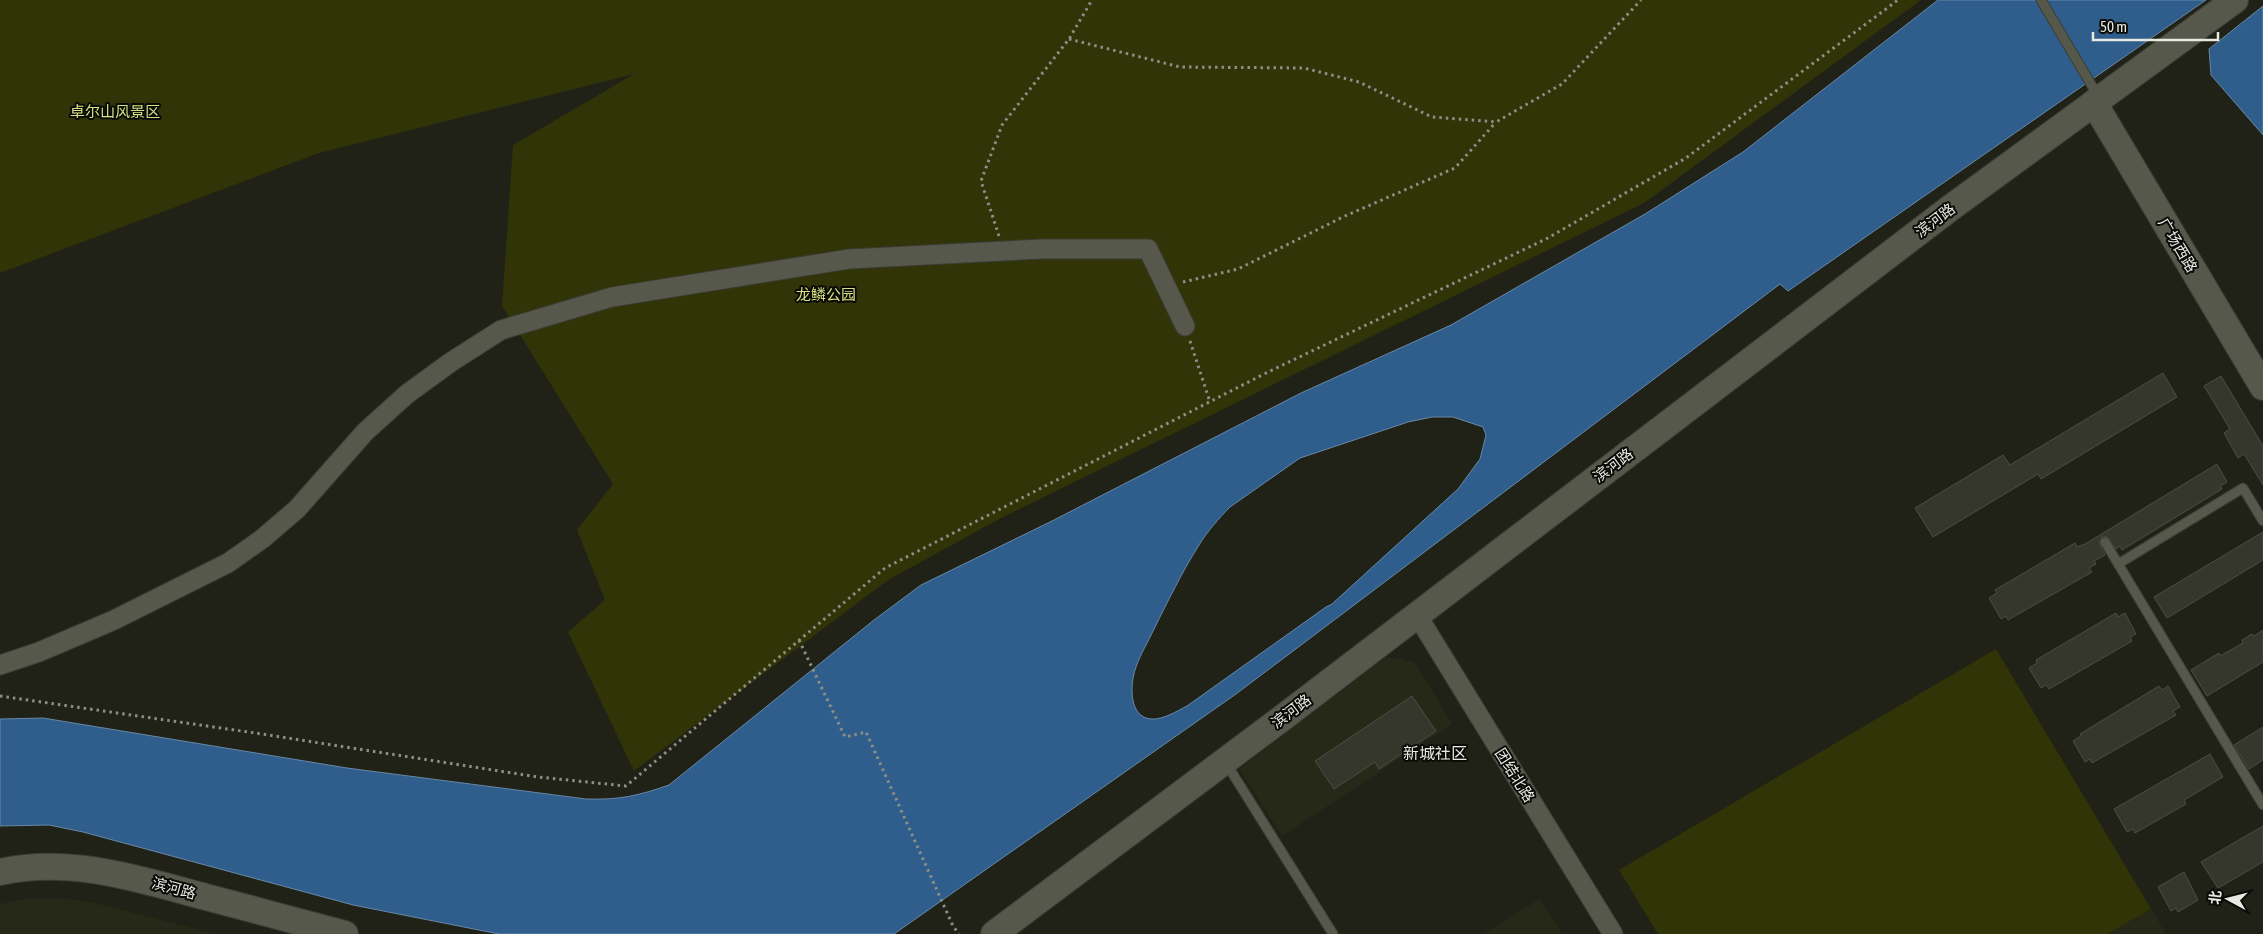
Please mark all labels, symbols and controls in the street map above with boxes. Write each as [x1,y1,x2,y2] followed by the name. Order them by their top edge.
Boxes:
[2093,10,2218,42] scale bar
[2100,18,2127,35] text: 50 m
[70,103,160,120] park label: 卓尔山风景区
[1912,200,1958,240] street label: 滨河路
[2155,215,2201,275] street label: 广场西路
[796,286,856,303] park label: 龙鳞公园
[1590,445,1636,485] street label: 滨河路
[1268,691,1314,731] street label: 滨河路
[1403,744,1467,762] district label: 新城社区
[1492,745,1538,805] street label: 团结北路
[150,874,198,902] street label: 滨河路
[2203,874,2253,924] north arrow
[2206,889,2224,905] text: 北

